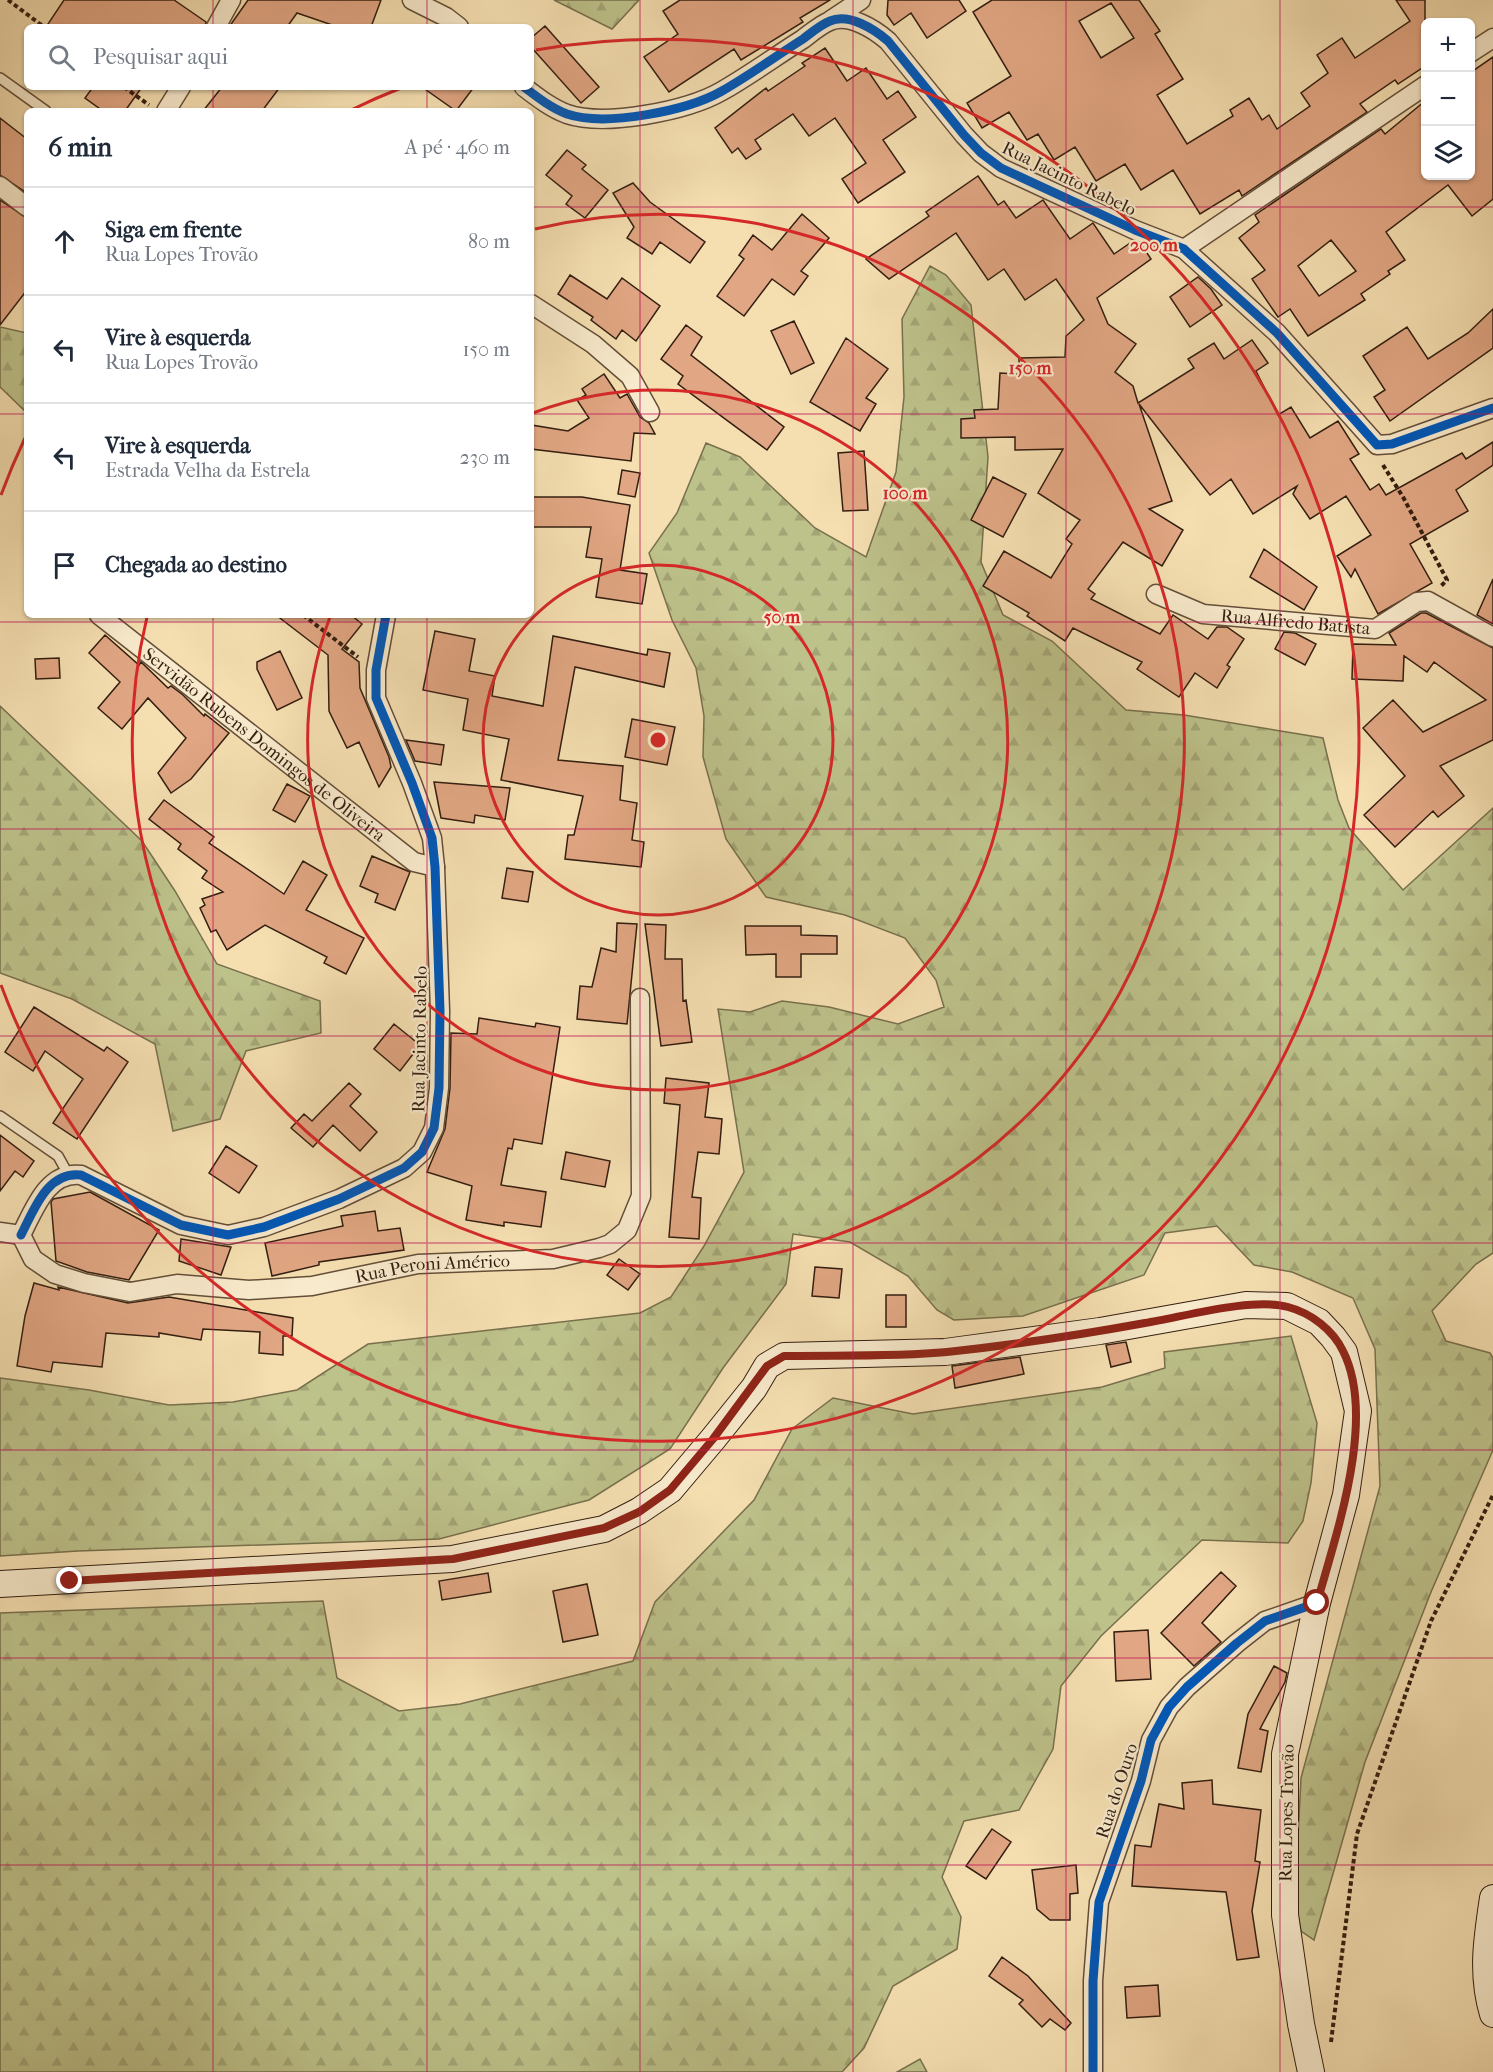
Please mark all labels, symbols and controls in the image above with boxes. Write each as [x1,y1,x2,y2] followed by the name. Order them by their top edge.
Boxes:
[1421,18,1475,180] map controls
[1421,18,1475,72] button: +
[24,24,534,90] search box
[45,41,78,74] icon: search
[93,44,228,70] text: Pesquisar aqui
[1421,72,1475,126] button: −
[1421,126,1475,180] button: layers
[48,132,112,163] text: 6 min
[405,136,510,159] text: A pé · 460 m
[998,137,1140,221] street label: Rua Jacinto Rabelo
[105,217,242,243] text: Siga em frente
[48,225,81,258] icon: ahead
[468,230,510,253] text: 80 m
[1130,235,1179,256] text: 200 m
[105,243,258,266] text: Rua Lopes Trovão
[105,325,250,351] text: Vire à esquerda
[48,333,81,366] icon: left
[462,338,510,361] text: 150 m
[105,351,258,374] text: Rua Lopes Trovão
[1009,358,1052,379] text: 150 m
[105,433,250,459] text: Vire à esquerda
[48,441,81,474] icon: left
[460,446,510,469] text: 230 m
[105,459,310,482] text: Estrada Velha da Estrela
[882,483,929,504] text: 100 m
[48,549,81,582] icon: arrive
[105,552,287,578] text: Chegada ao destino
[1220,605,1372,639] street label: Rua Alfredo Batista
[764,607,801,628] text: 50 m
[139,643,390,846] street label: Servidão Rubens Domingos de Oliveira
[648,730,668,750] centre of rings
[408,965,432,1113] street label: Rua Jacinto Rabelo
[353,1250,510,1287] street label: Rua Peroni Américo
[56,1567,82,1593] route end
[1303,1589,1329,1615] route start
[1092,1741,1142,1841] street label: Rua do Ouro
[1275,1744,1299,1882] street label: Rua Lopes Trovão

